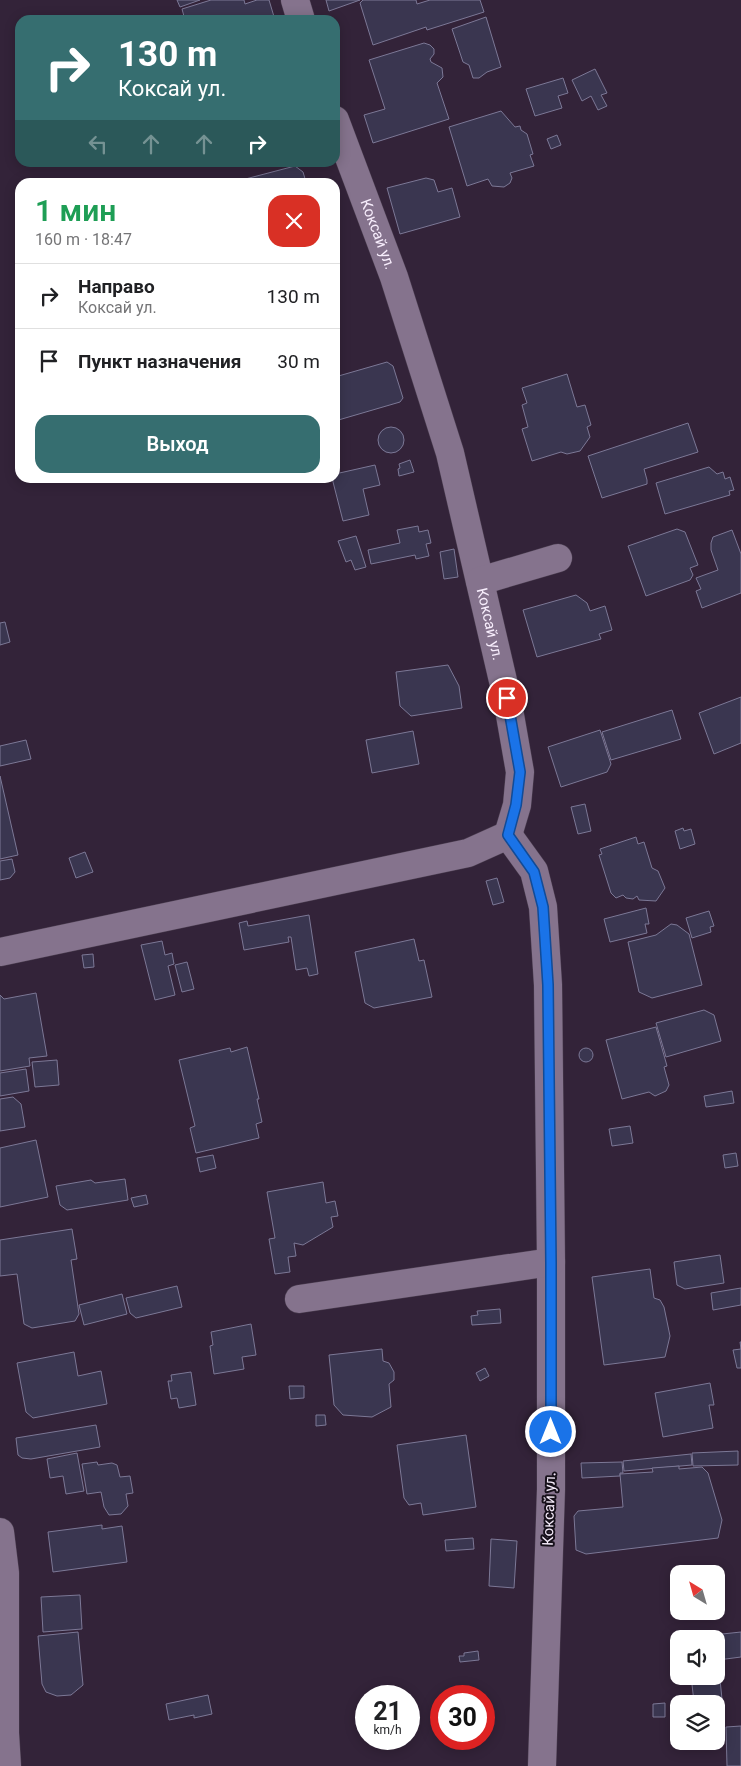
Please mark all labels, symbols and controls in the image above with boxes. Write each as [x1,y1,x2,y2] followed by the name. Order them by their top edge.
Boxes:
[118,34,217,75] text: 130 m
[35,35,100,100] icon: right
[118,76,226,101] text: Коксай ул.
[84,130,112,158] icon: left
[137,130,165,158] icon: ahead
[190,130,218,158] icon: ahead
[243,130,271,158] icon: right
[35,193,116,228] text: 1 мин
[268,195,320,247] button: close
[356,196,399,272] street label: Коксай ул.
[35,230,132,249] text: 160 m · 18:47
[78,275,155,298] text: Направо
[35,282,63,310] icon: right
[267,285,320,308] text: 130 m
[78,298,157,317] text: Коксай ул.
[35,347,63,375] icon: arrive
[78,350,241,373] text: Пункт назначения
[277,350,320,373] text: 30 m
[35,415,320,473] button: Выход
[473,586,507,662] street label: Коксай ул.
[486,677,528,719] pin
[493,684,521,712] icon: arrive
[524,1405,576,1457] position arrow
[539,1472,559,1546] street label: Коксай ул.
[670,1565,725,1620] north arrow
[670,1565,725,1750] map controls
[670,1630,725,1685] button: sound
[430,1685,495,1750] speed limit sign: 30
[670,1695,725,1750] button: layers
[373,1697,402,1726] text: 21
[373,1723,402,1737] text: km/h

